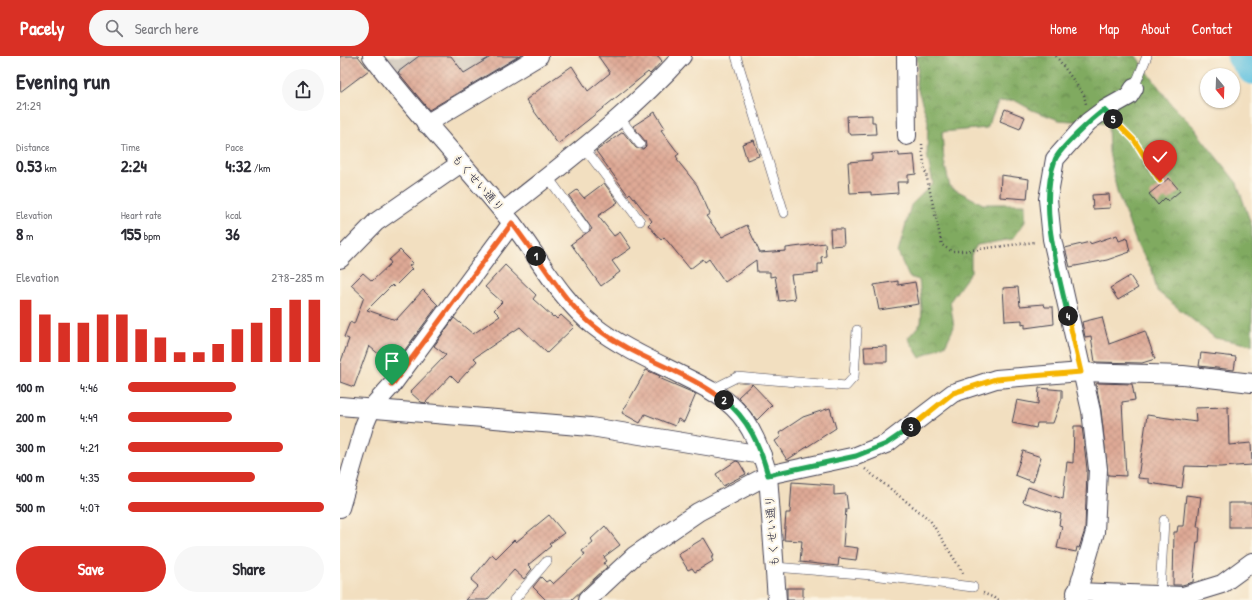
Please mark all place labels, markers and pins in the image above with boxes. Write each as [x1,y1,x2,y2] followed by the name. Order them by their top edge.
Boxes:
[1103,109,1123,129] pin: 5
[1143,140,1177,181] pin
[526,246,546,266] pin: 1
[1058,306,1078,326] pin: 4
[375,344,409,385] pin
[714,390,734,410] pin: 2
[901,417,921,437] pin: 3

